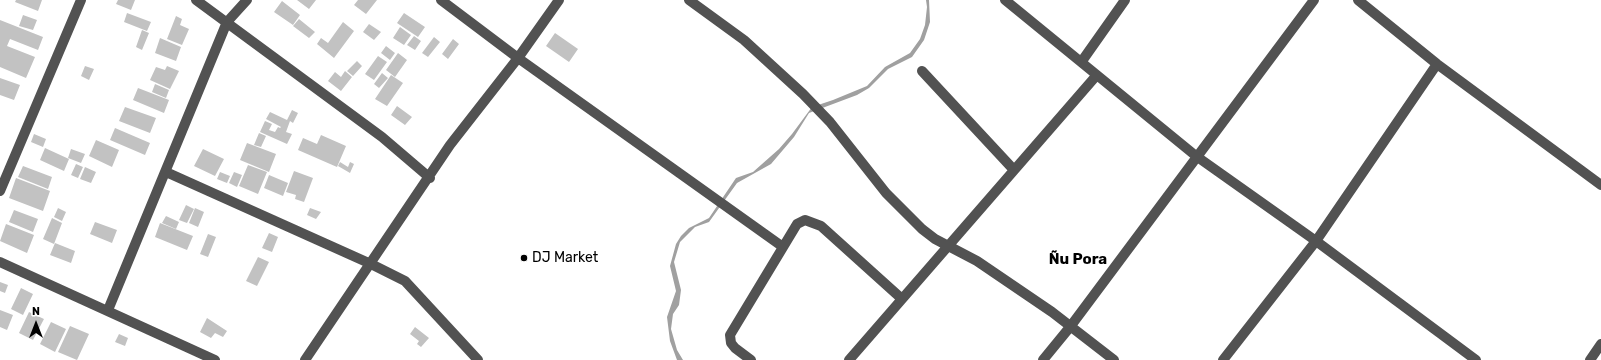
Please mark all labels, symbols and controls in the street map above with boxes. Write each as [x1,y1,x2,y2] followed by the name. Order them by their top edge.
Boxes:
[532,250,598,266] place label: DJ Market
[1049,251,1107,269] district label: Ñu Pora
[519,253,529,263] marker: DJ Market
[16,304,56,344] north arrow
[32,305,40,318] text: N

